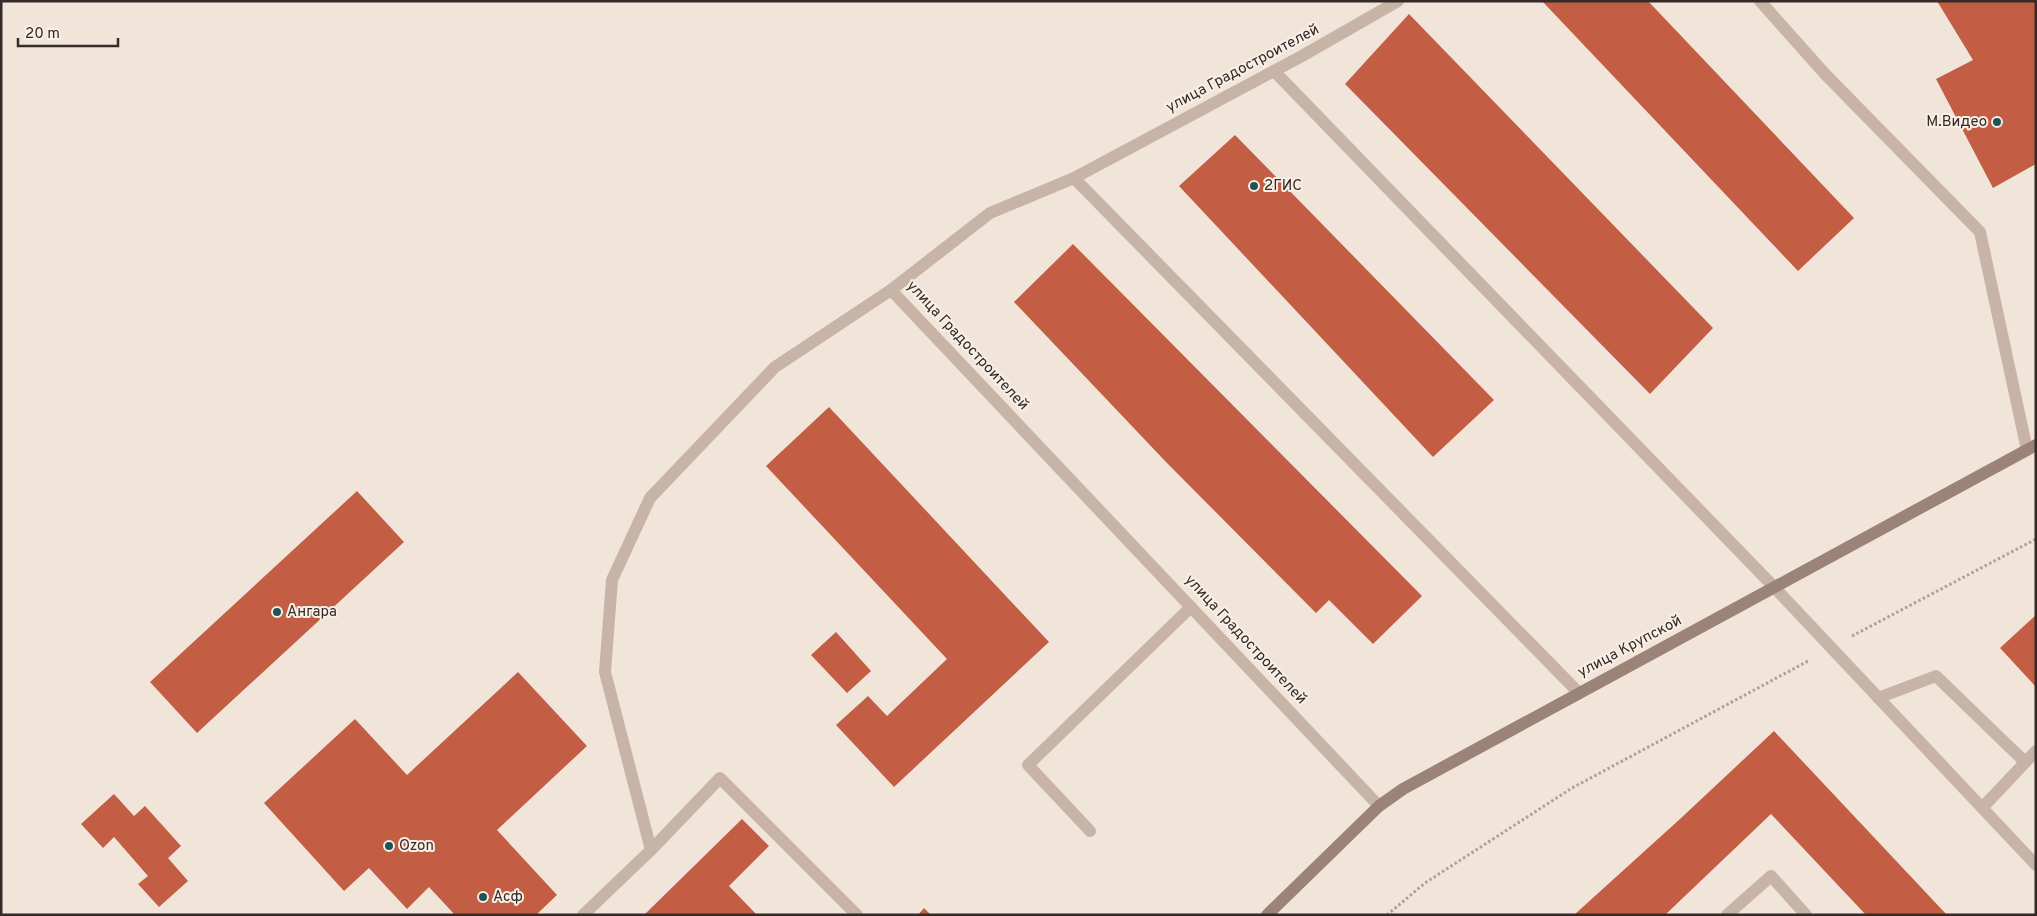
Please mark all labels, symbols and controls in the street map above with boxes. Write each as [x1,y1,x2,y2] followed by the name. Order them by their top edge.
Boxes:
[18,15,118,47] scale bar
[1163,21,1323,117] street label: улица Градостроителей
[25,25,60,44] text: 20 m
[1926,113,1987,132] place label: М.Видео
[1991,116,2003,128] marker: М.Видео
[1264,177,1302,196] place label: 2ГИС
[1248,180,1260,192] marker: 2ГИС
[902,277,1032,415] street label: улица Градостроителей
[1180,571,1310,709] street label: улица Градостроителей
[287,603,337,622] place label: Ангара
[271,606,283,618] marker: Ангара
[1575,612,1685,682] street label: улица Крупской
[399,837,434,856] place label: Ozon
[383,840,395,852] marker: Ozon
[493,888,523,907] place label: Асф
[477,891,489,903] marker: Асф

